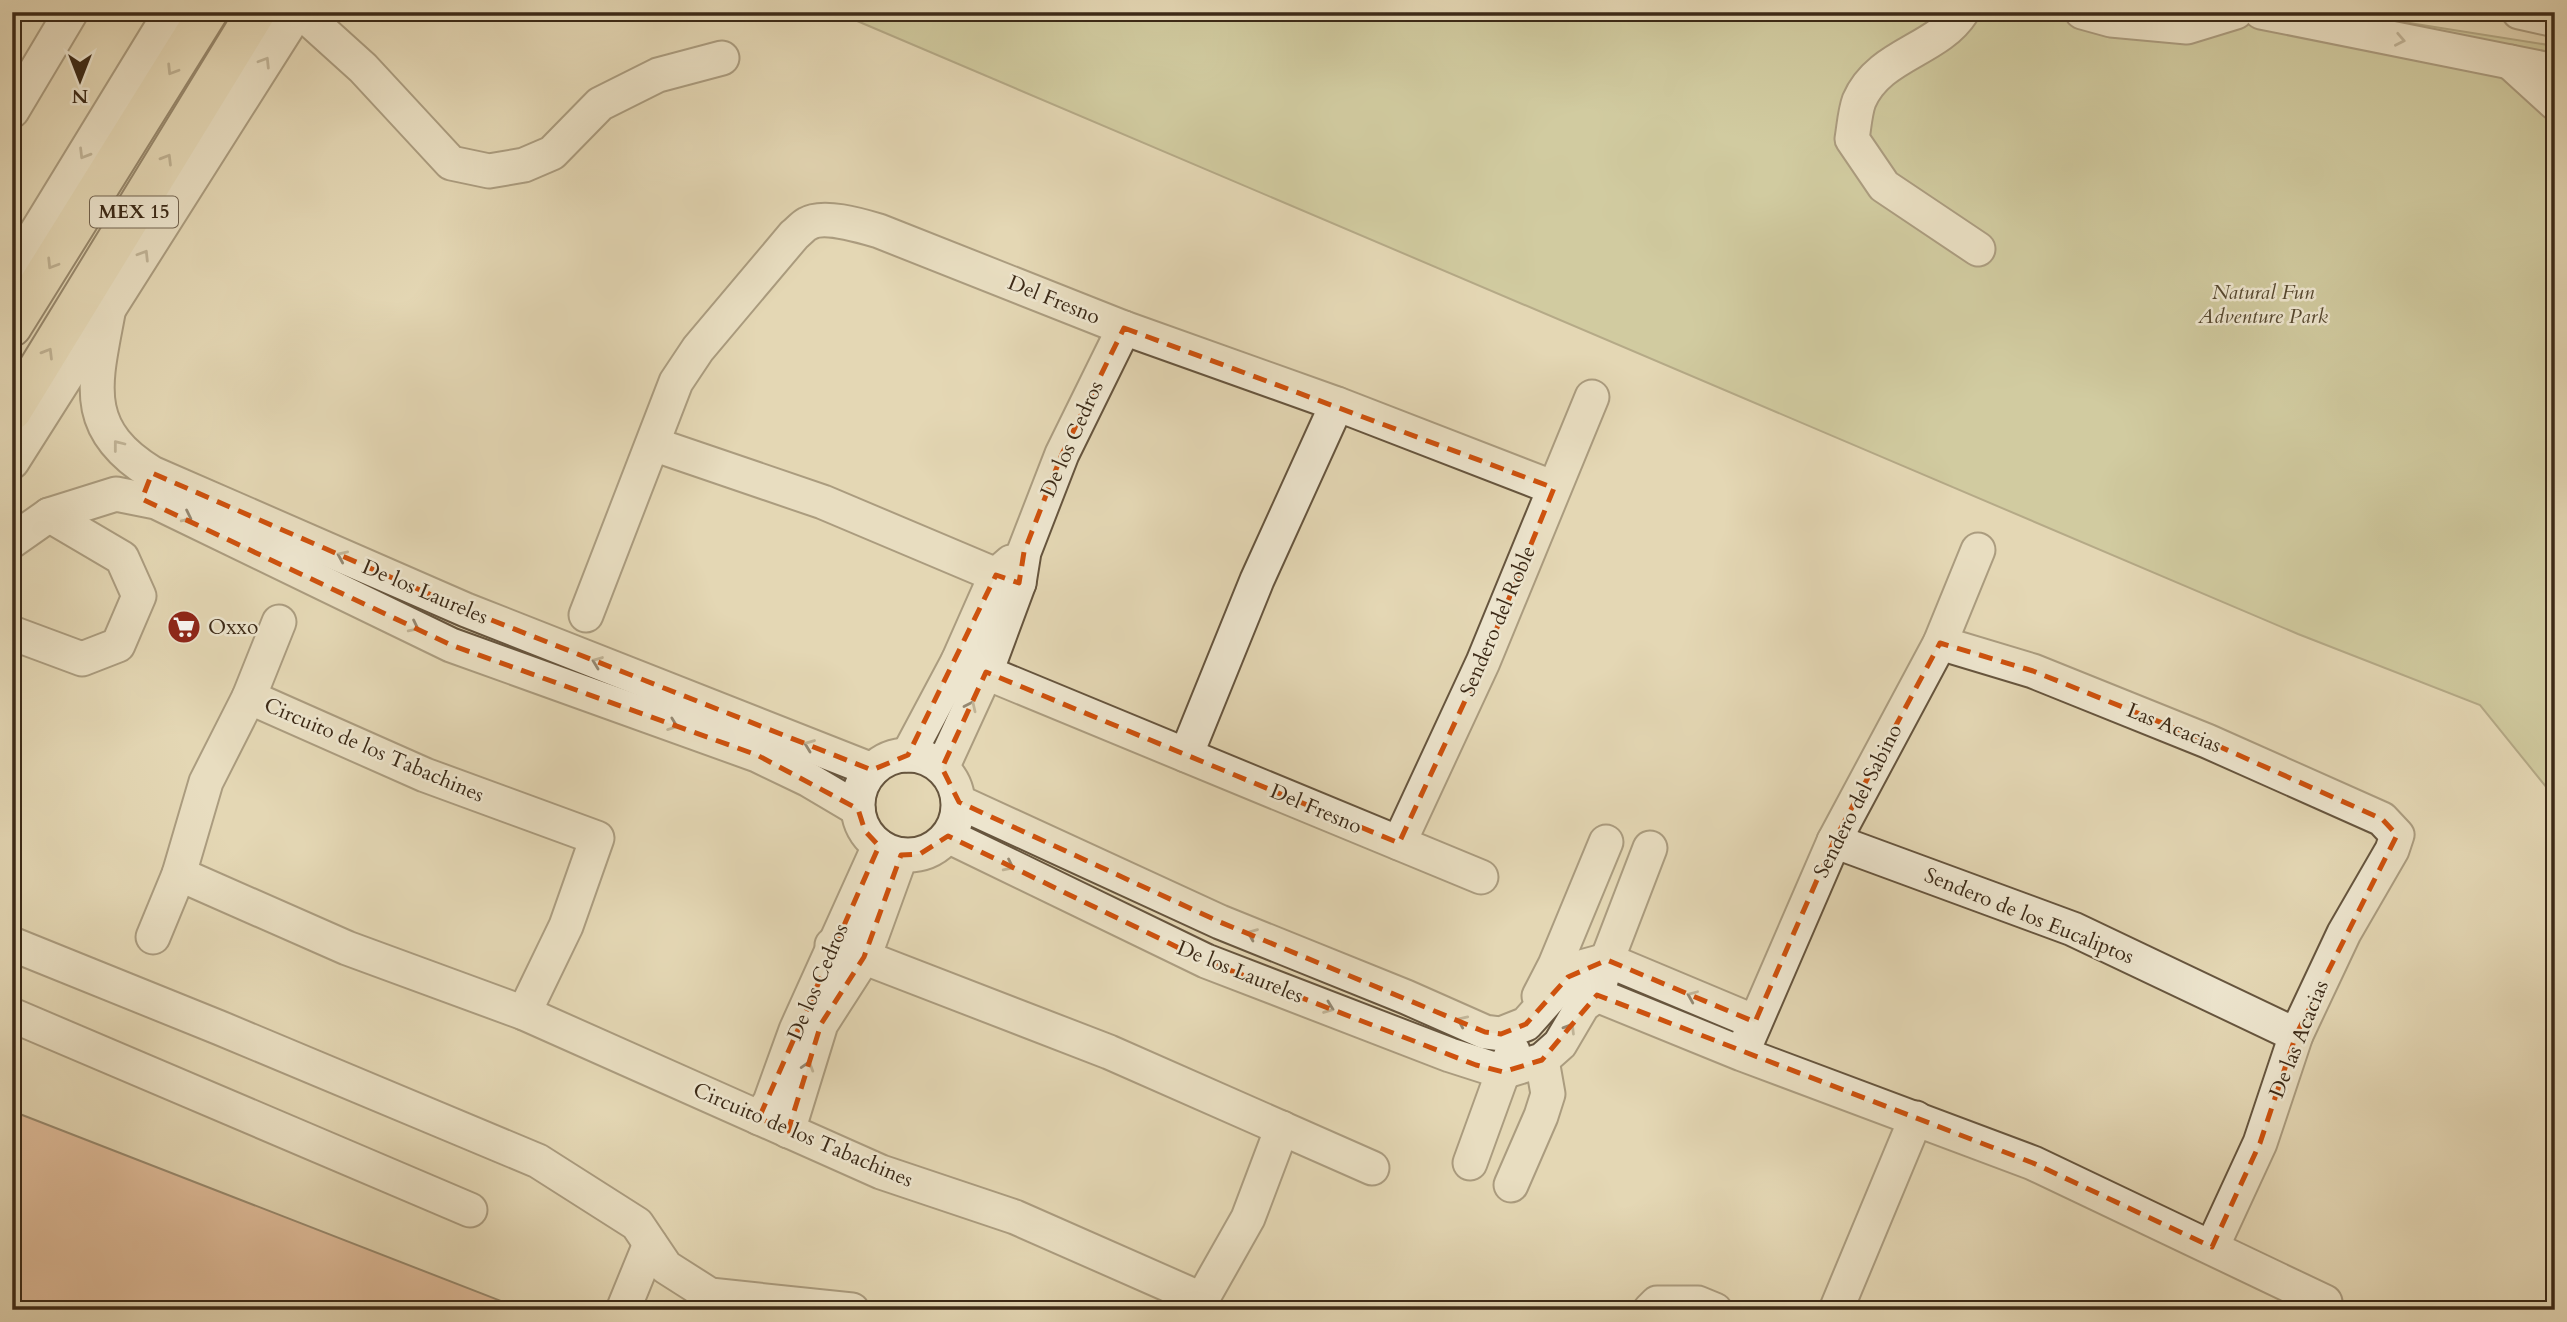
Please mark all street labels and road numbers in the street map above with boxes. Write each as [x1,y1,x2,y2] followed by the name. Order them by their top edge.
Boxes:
[90,196,178,228] road number: MEX 15
[1004,268,1104,332] street label: Del Fresno
[1033,376,1111,502] street label: De los Cedros
[1453,541,1543,701] street label: Sendero del Roble
[358,552,492,632] street label: De los Laureles
[260,690,488,810] street label: Circuito de los Tabachines
[2122,696,2226,760] street label: Las Acacias
[1807,719,1909,883] street label: Sendero del Sabino
[1266,777,1366,841] street label: Del Fresno
[1920,861,2138,971] street label: Sendero de los Eucaliptos
[780,919,856,1045] street label: De los Cedros
[1172,933,1308,1011] street label: De los Laureles
[2262,976,2336,1102] street label: De las Acacias
[689,1075,917,1195] street label: Circuito de los Tabachines

